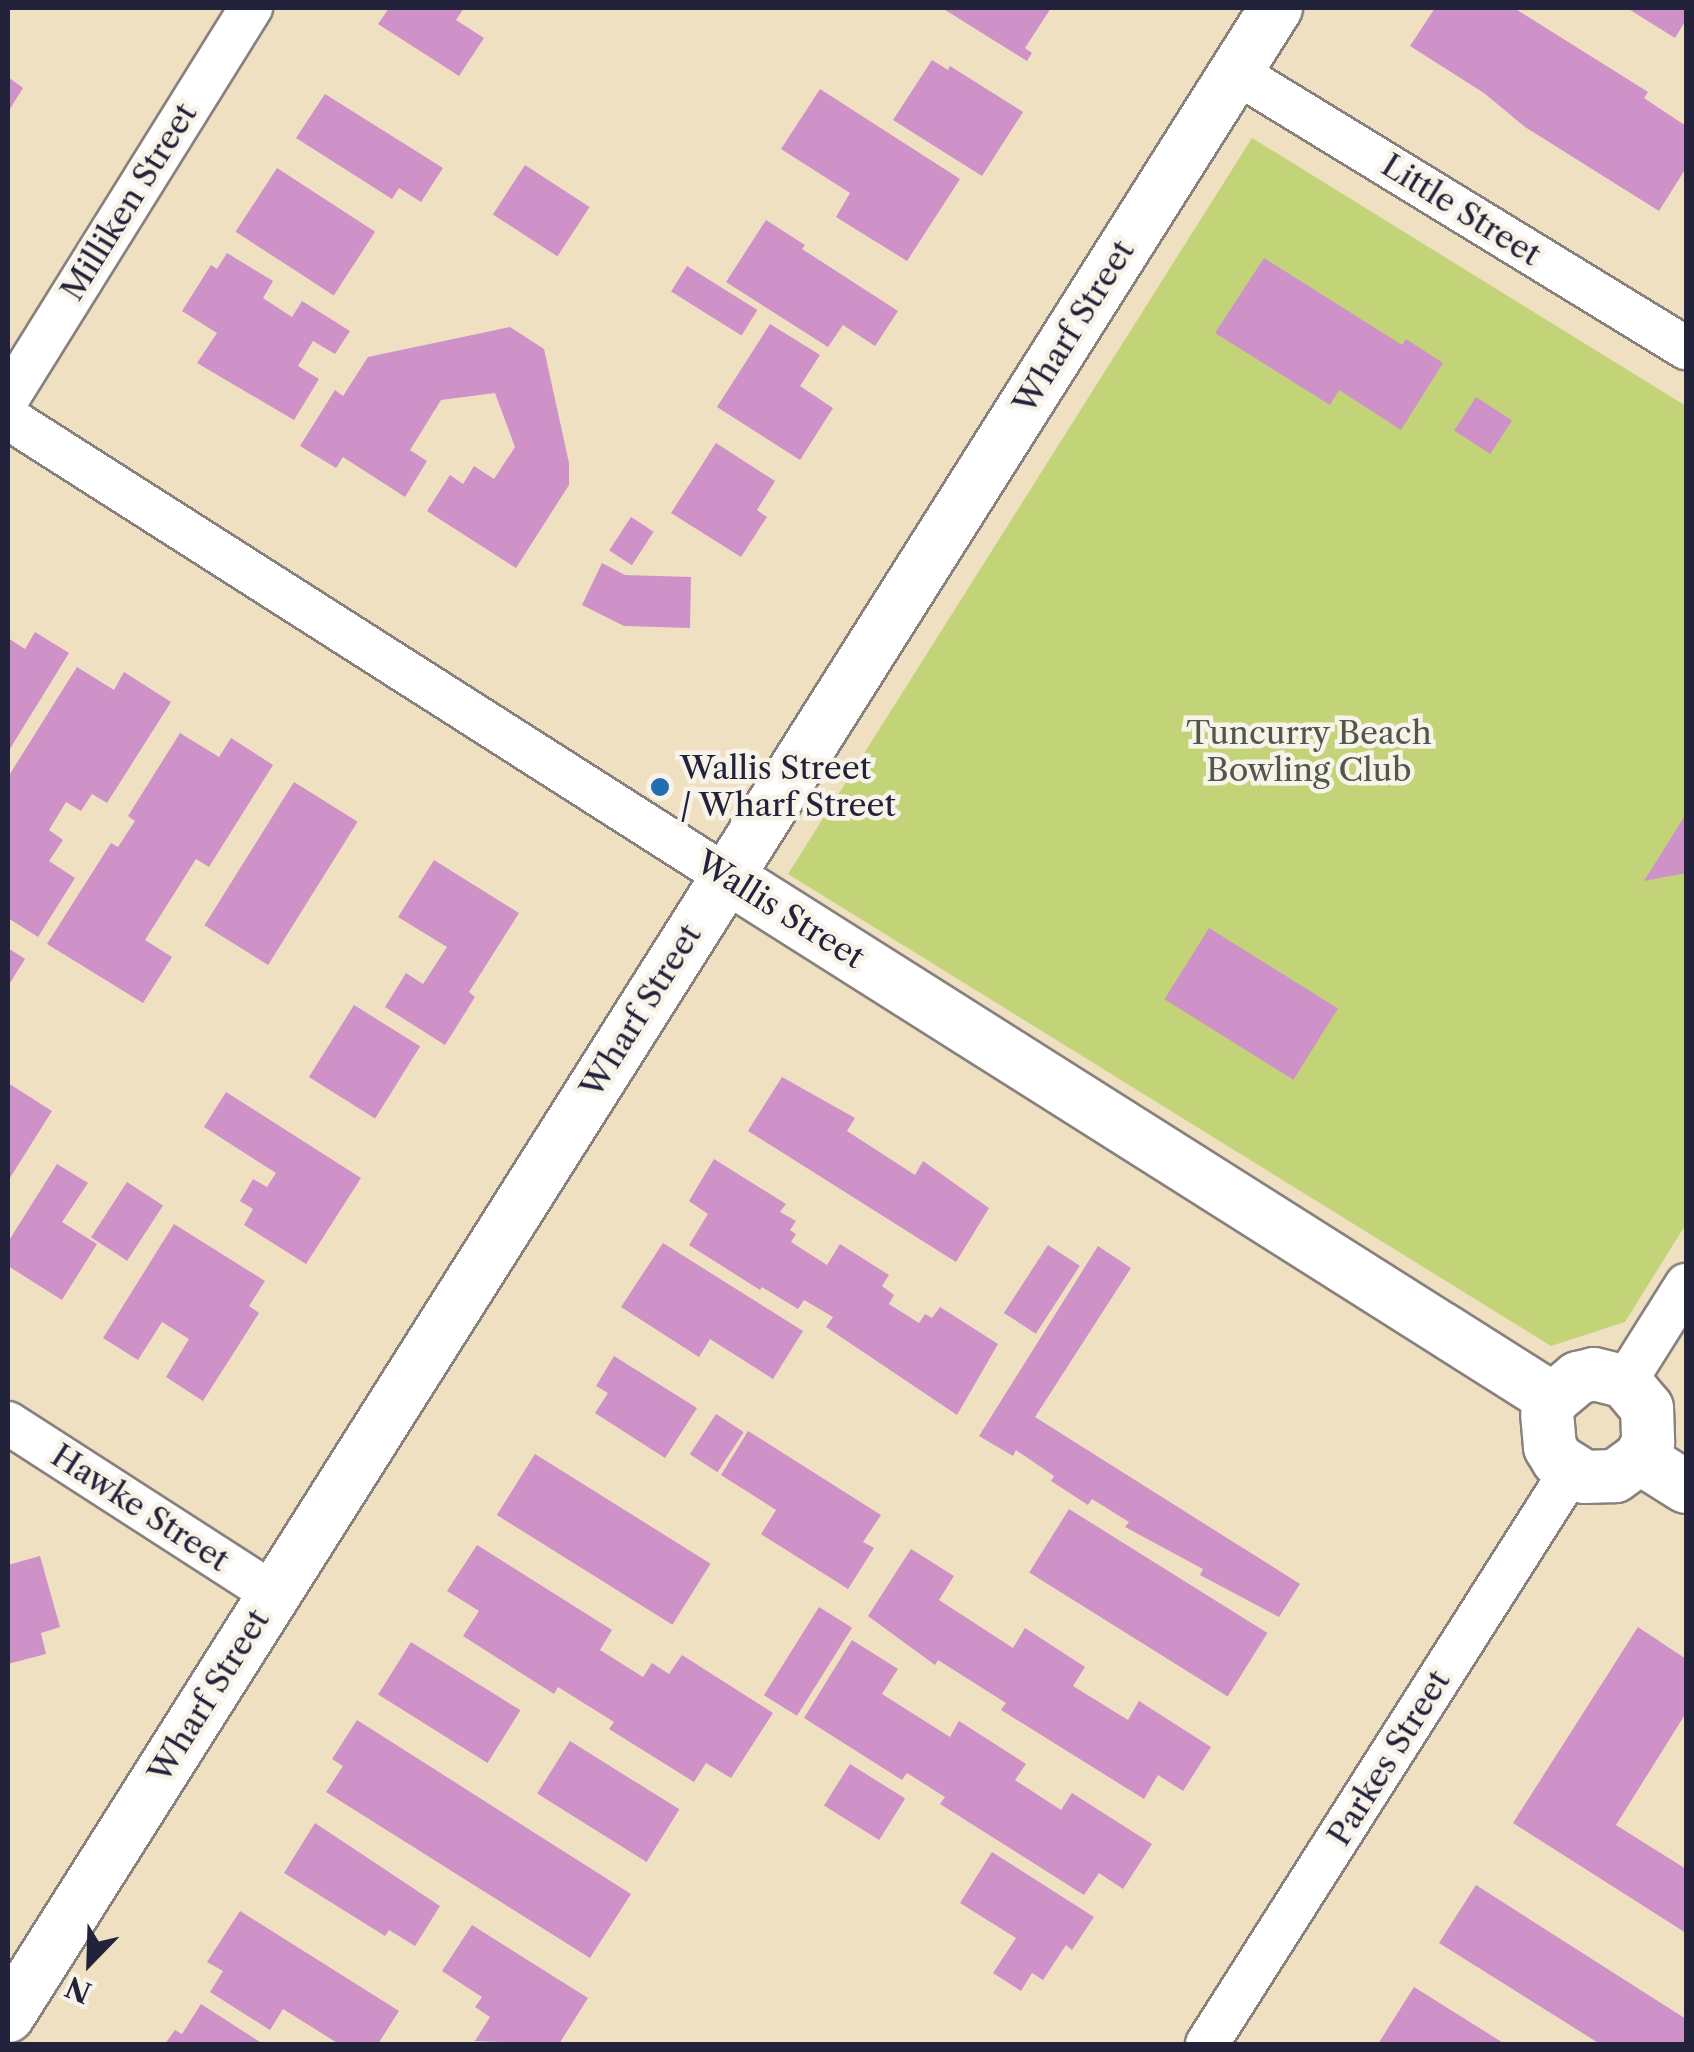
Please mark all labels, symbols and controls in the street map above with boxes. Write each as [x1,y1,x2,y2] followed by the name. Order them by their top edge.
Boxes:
[53,96,205,308] street label: Milliken Street
[1375,146,1547,274] street label: Little Street
[1006,233,1142,421] street label: Wharf Street
[1186,715,1432,790] park label: Tuncurry Beach Bowling Club
[680,750,897,825] place label: Wallis Street / Wharf Street
[649,776,671,798] marker: Wallis Street / Wharf Street
[689,843,871,977] street label: Wallis Street
[573,917,709,1105] street label: Wharf Street
[44,1436,236,1580] street label: Hawke Street
[141,1602,277,1790] street label: Wharf Street
[1320,1663,1458,1853] street label: Parkes Street
[40,1912,140,2012] north arrow
[60,1969,96,2010] text: N

